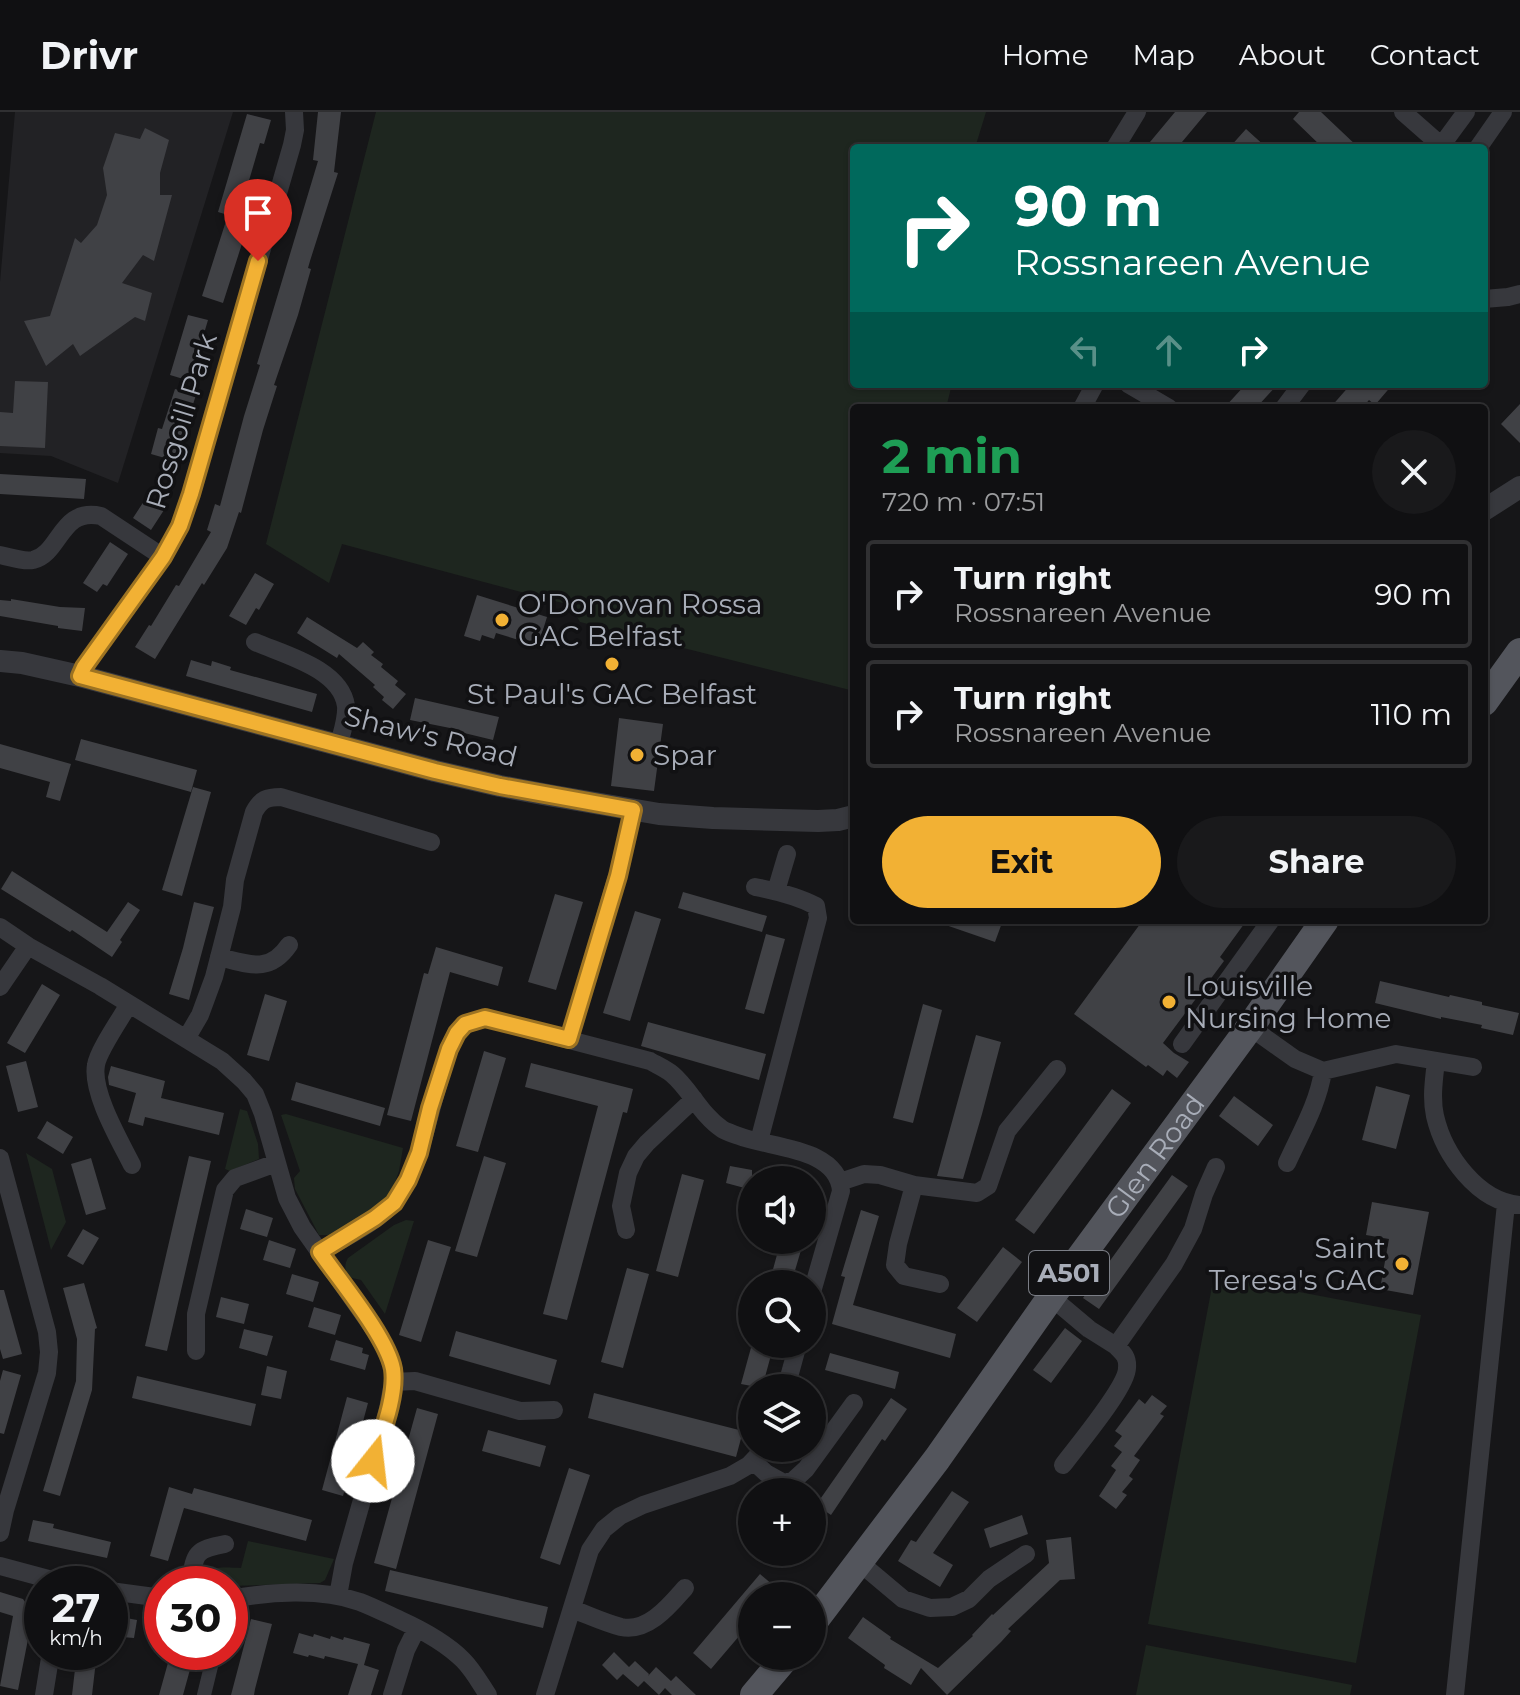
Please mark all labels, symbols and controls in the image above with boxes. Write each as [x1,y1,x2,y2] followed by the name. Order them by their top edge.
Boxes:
[40,32,138,79] text: Drivr
[1002,38,1089,72] text: Home
[1133,38,1195,72] text: Map
[1239,38,1326,72] text: About
[1370,38,1480,72] text: Contact
[1014,172,1162,240] text: 90 m
[882,176,986,280] icon: right
[224,179,292,261] pin
[236,191,280,235] icon: arrive
[1014,240,1370,284] text: Rossnareen Avenue
[1063,328,1107,372] icon: left
[1147,328,1191,372] icon: ahead
[1231,328,1275,372] icon: right
[138,329,224,513] street label: Rosgoill Park
[882,427,1022,485] text: 2 min
[1372,430,1456,514] button: close
[882,486,1045,518] text: 720 m · 07:51
[954,560,1111,597] text: Turn right
[886,572,930,616] icon: right
[1374,576,1452,613] text: 90 m
[518,587,762,653] place label: O'Donovan Rossa GAC Belfast
[954,597,1211,629] text: Rossnareen Avenue
[493,611,511,629] marker: O'Donovan Rossa GAC Belfast
[603,655,621,673] marker: St Paul's GAC Belfast
[467,677,757,711] place label: St Paul's GAC Belfast
[954,680,1111,717] text: Turn right
[886,692,930,736] icon: right
[1371,696,1452,733] text: 110 m
[341,698,521,774] street label: Shaw's Road
[954,717,1211,749] text: Rossnareen Avenue
[653,738,717,772] place label: Spar
[628,746,646,764] marker: Spar
[882,816,1161,908] button: Exit
[1177,816,1456,908] button: Share
[1185,969,1391,1035] place label: Louisville Nursing Home
[1160,993,1178,1011] marker: Louisville Nursing Home
[1098,1087,1212,1225] street label: Glen Road
[738,1166,826,1670] map controls
[738,1166,826,1254] button: sound
[1209,1231,1386,1297] place label: Saint Teresa's GAC
[1029,1251,1109,1295] road number: A501
[1393,1255,1411,1273] marker: Saint Teresa's GAC
[738,1270,826,1358] button: search
[738,1374,826,1462] button: layers
[331,1419,415,1503] position arrow
[738,1478,826,1566] button: +
[144,1566,248,1670] speed limit sign: 30
[738,1582,826,1670] button: −
[52,1583,100,1632] text: 27
[49,1626,103,1650] text: km/h

